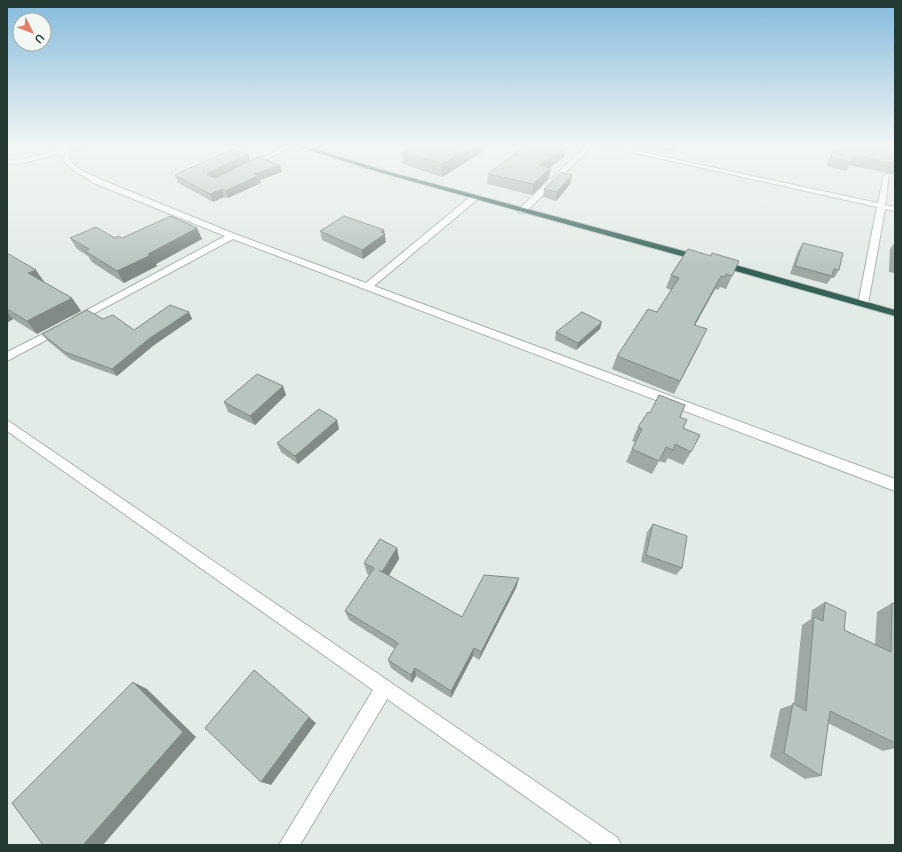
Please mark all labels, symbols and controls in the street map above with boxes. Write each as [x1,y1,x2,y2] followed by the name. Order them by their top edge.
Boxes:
[12,12,52,52] north arrow
[32,32,47,46] text: U

